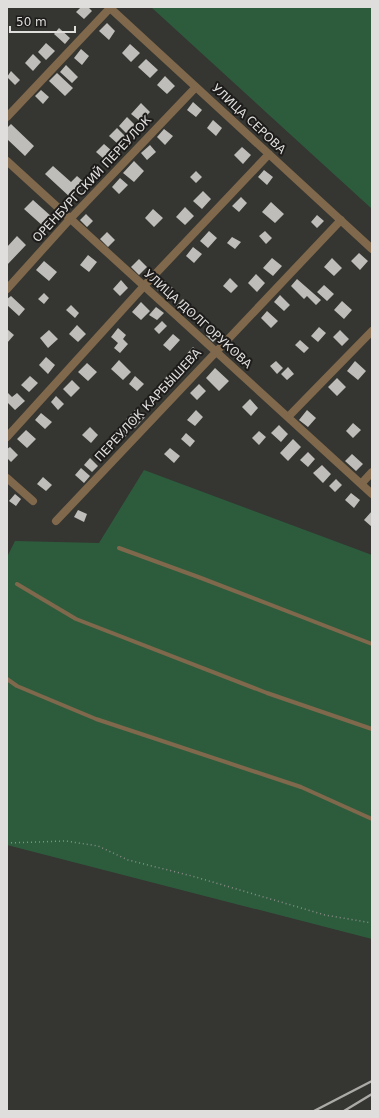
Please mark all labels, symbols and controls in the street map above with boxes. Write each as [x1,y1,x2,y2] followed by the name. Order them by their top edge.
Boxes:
[10,8,75,34] scale bar
[16,15,47,29] text: 50 m
[209,81,289,157] street label: УЛИЦА СЕРОВА
[29,112,155,245] street label: ОРЕНБУРГСКИЙ ПЕРЕУЛОК
[141,267,255,372] street label: УЛИЦА ДОЛГОРУКОВА
[92,345,205,464] street label: ПЕРЕУЛОК КАРБЫШЕВА

